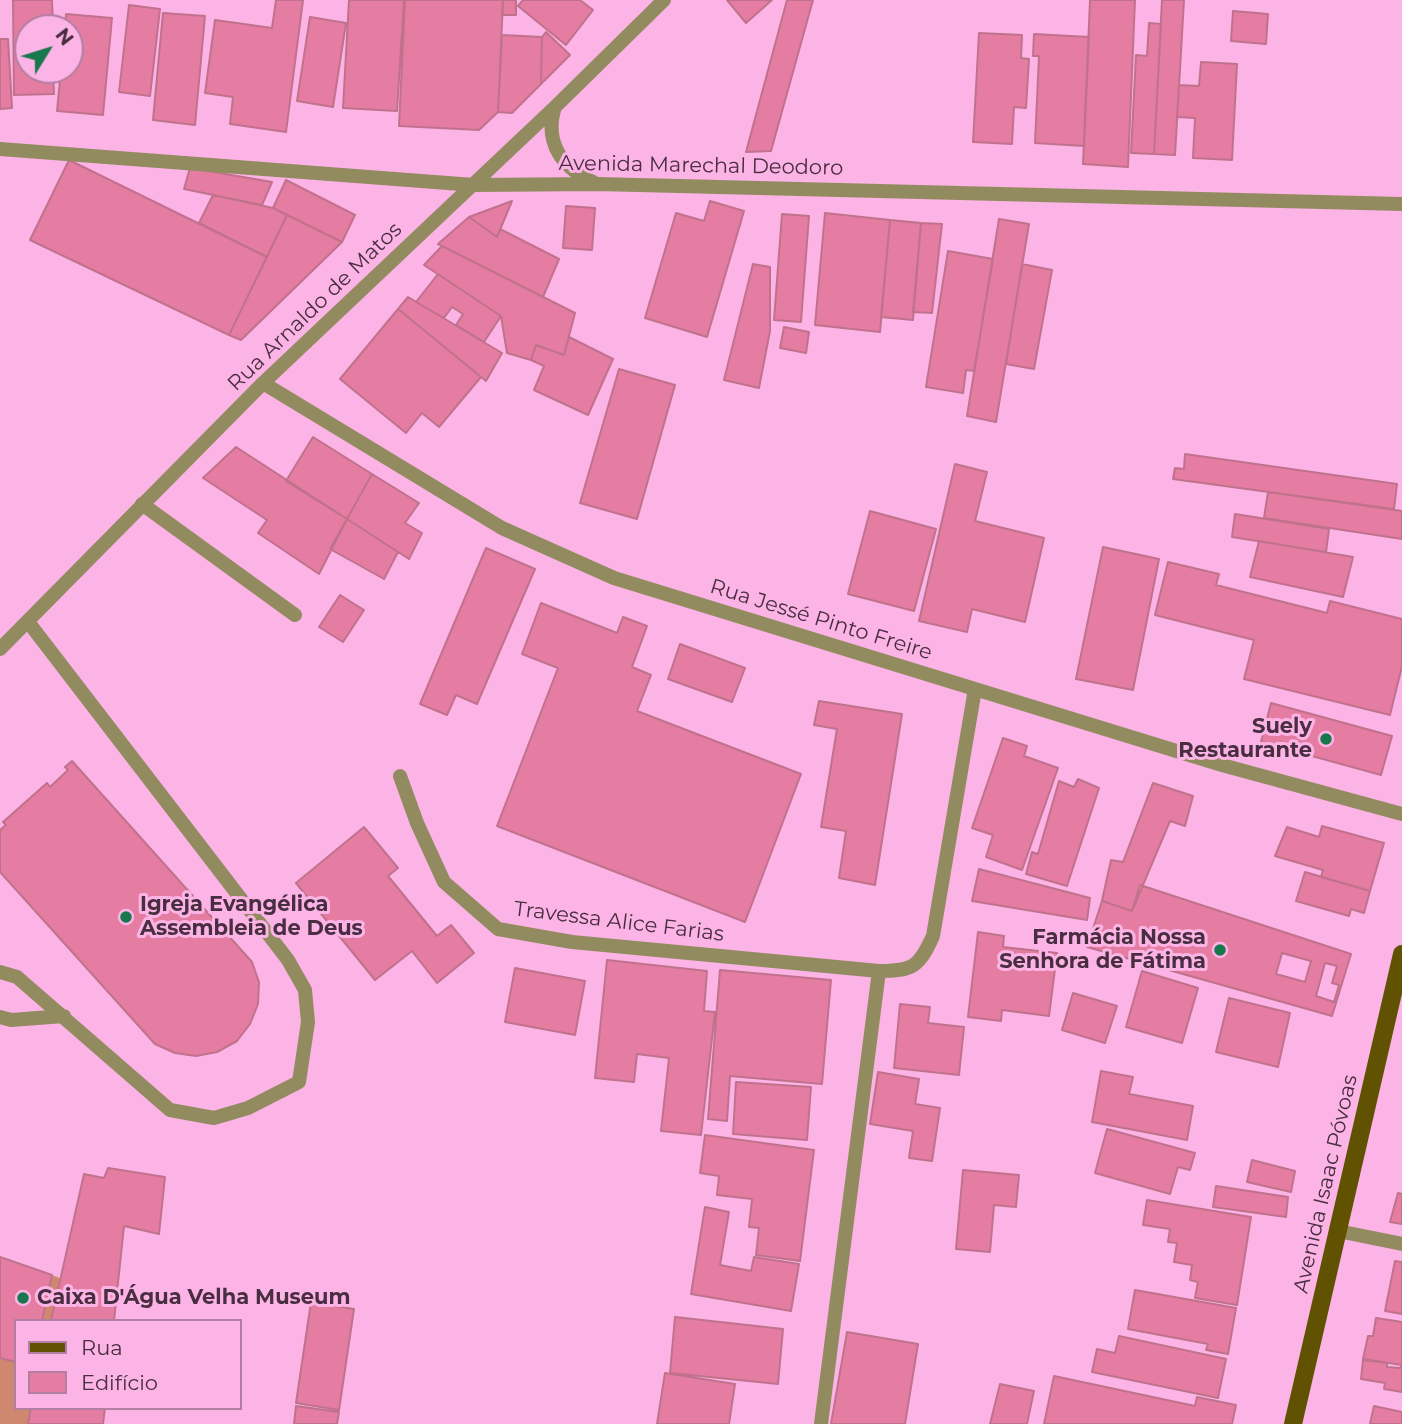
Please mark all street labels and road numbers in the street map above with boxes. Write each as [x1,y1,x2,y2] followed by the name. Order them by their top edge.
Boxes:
[558,151,844,181] street label: Avenida Marechal Deodoro
[223,217,407,397] street label: Rua Arnaldo de Matos
[707,574,935,666] street label: Rua Jessé Pinto Freire
[512,897,726,947] street label: Travessa Alice Farias
[1289,1072,1363,1296] street label: Avenida Isaac Póvoas

